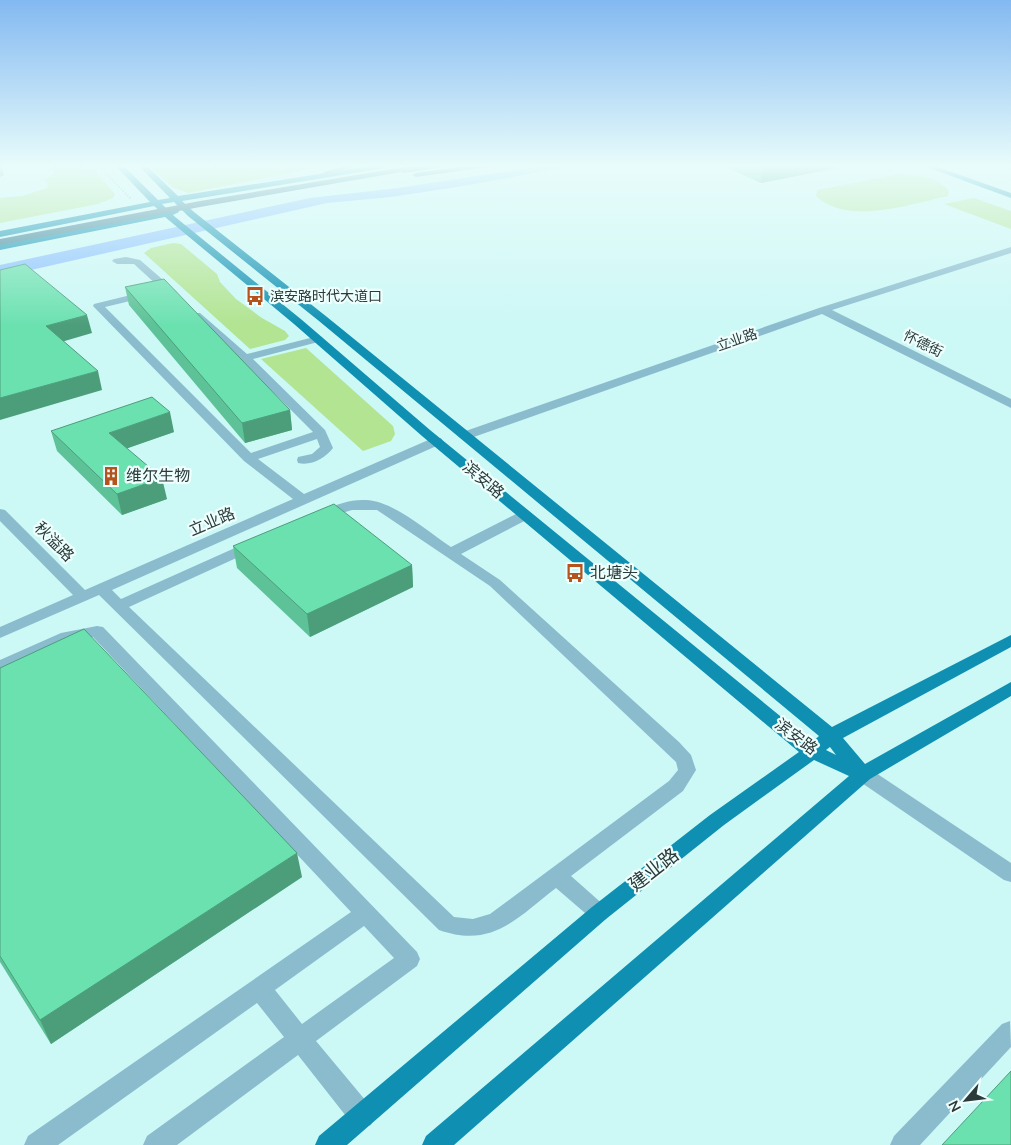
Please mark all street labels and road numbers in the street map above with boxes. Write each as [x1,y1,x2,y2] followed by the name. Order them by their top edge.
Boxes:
[714,324,760,356] street label: 立业路
[900,326,946,362] street label: 怀德街
[458,456,508,504] street label: 滨安路
[186,502,238,542] street label: 立业路
[29,517,79,567] street label: 秋溢路
[770,714,822,760] street label: 滨安路
[624,842,684,898] street label: 建业路

